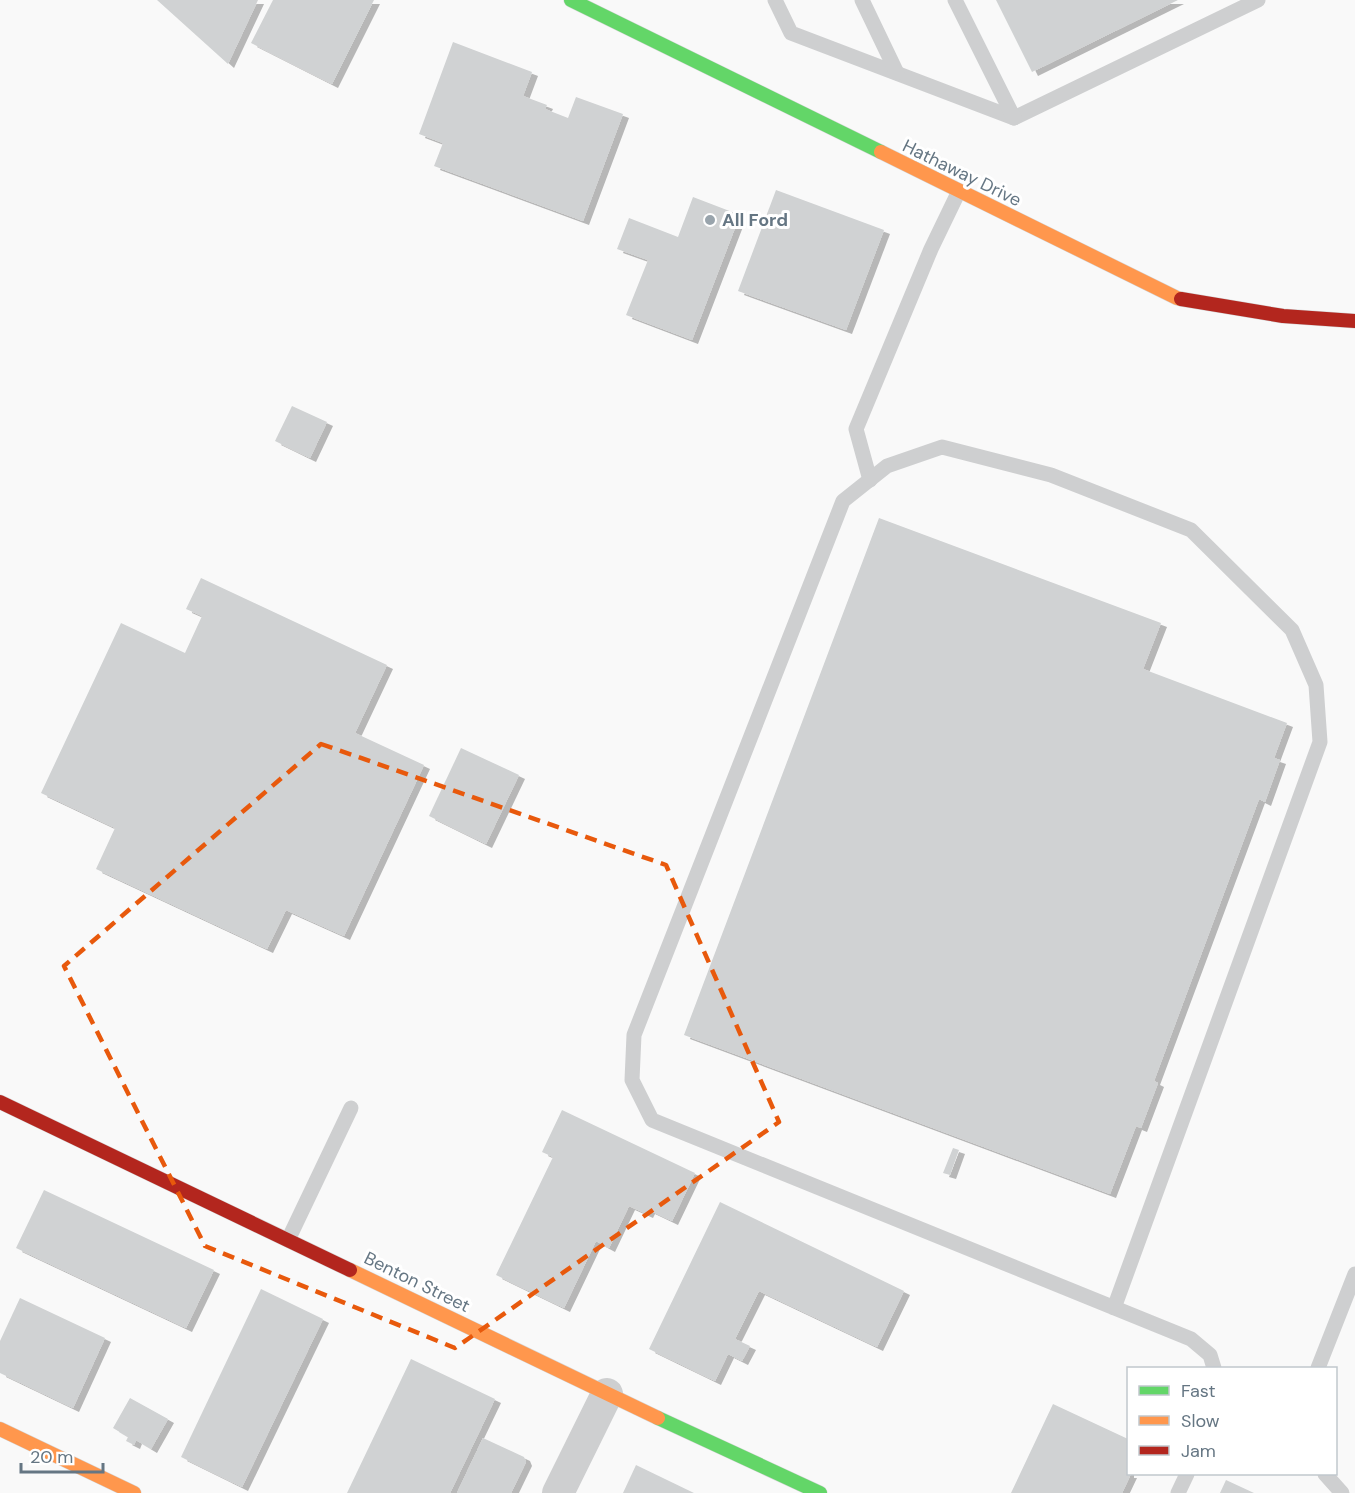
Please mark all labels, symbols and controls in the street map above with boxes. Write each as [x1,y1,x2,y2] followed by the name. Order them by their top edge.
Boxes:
[899,134,1025,212] street label: Hathaway Drive
[722,208,788,232] place label: All Ford
[703,213,717,227] marker: All Ford
[360,1246,474,1318] street label: Benton Street
[1127,1367,1337,1475] legend
[1181,1379,1216,1403] text: Fast
[1181,1409,1220,1433] text: Slow
[21,1436,104,1474] scale bar
[1181,1439,1216,1463] text: Jam
[30,1445,73,1469] text: 20 m

